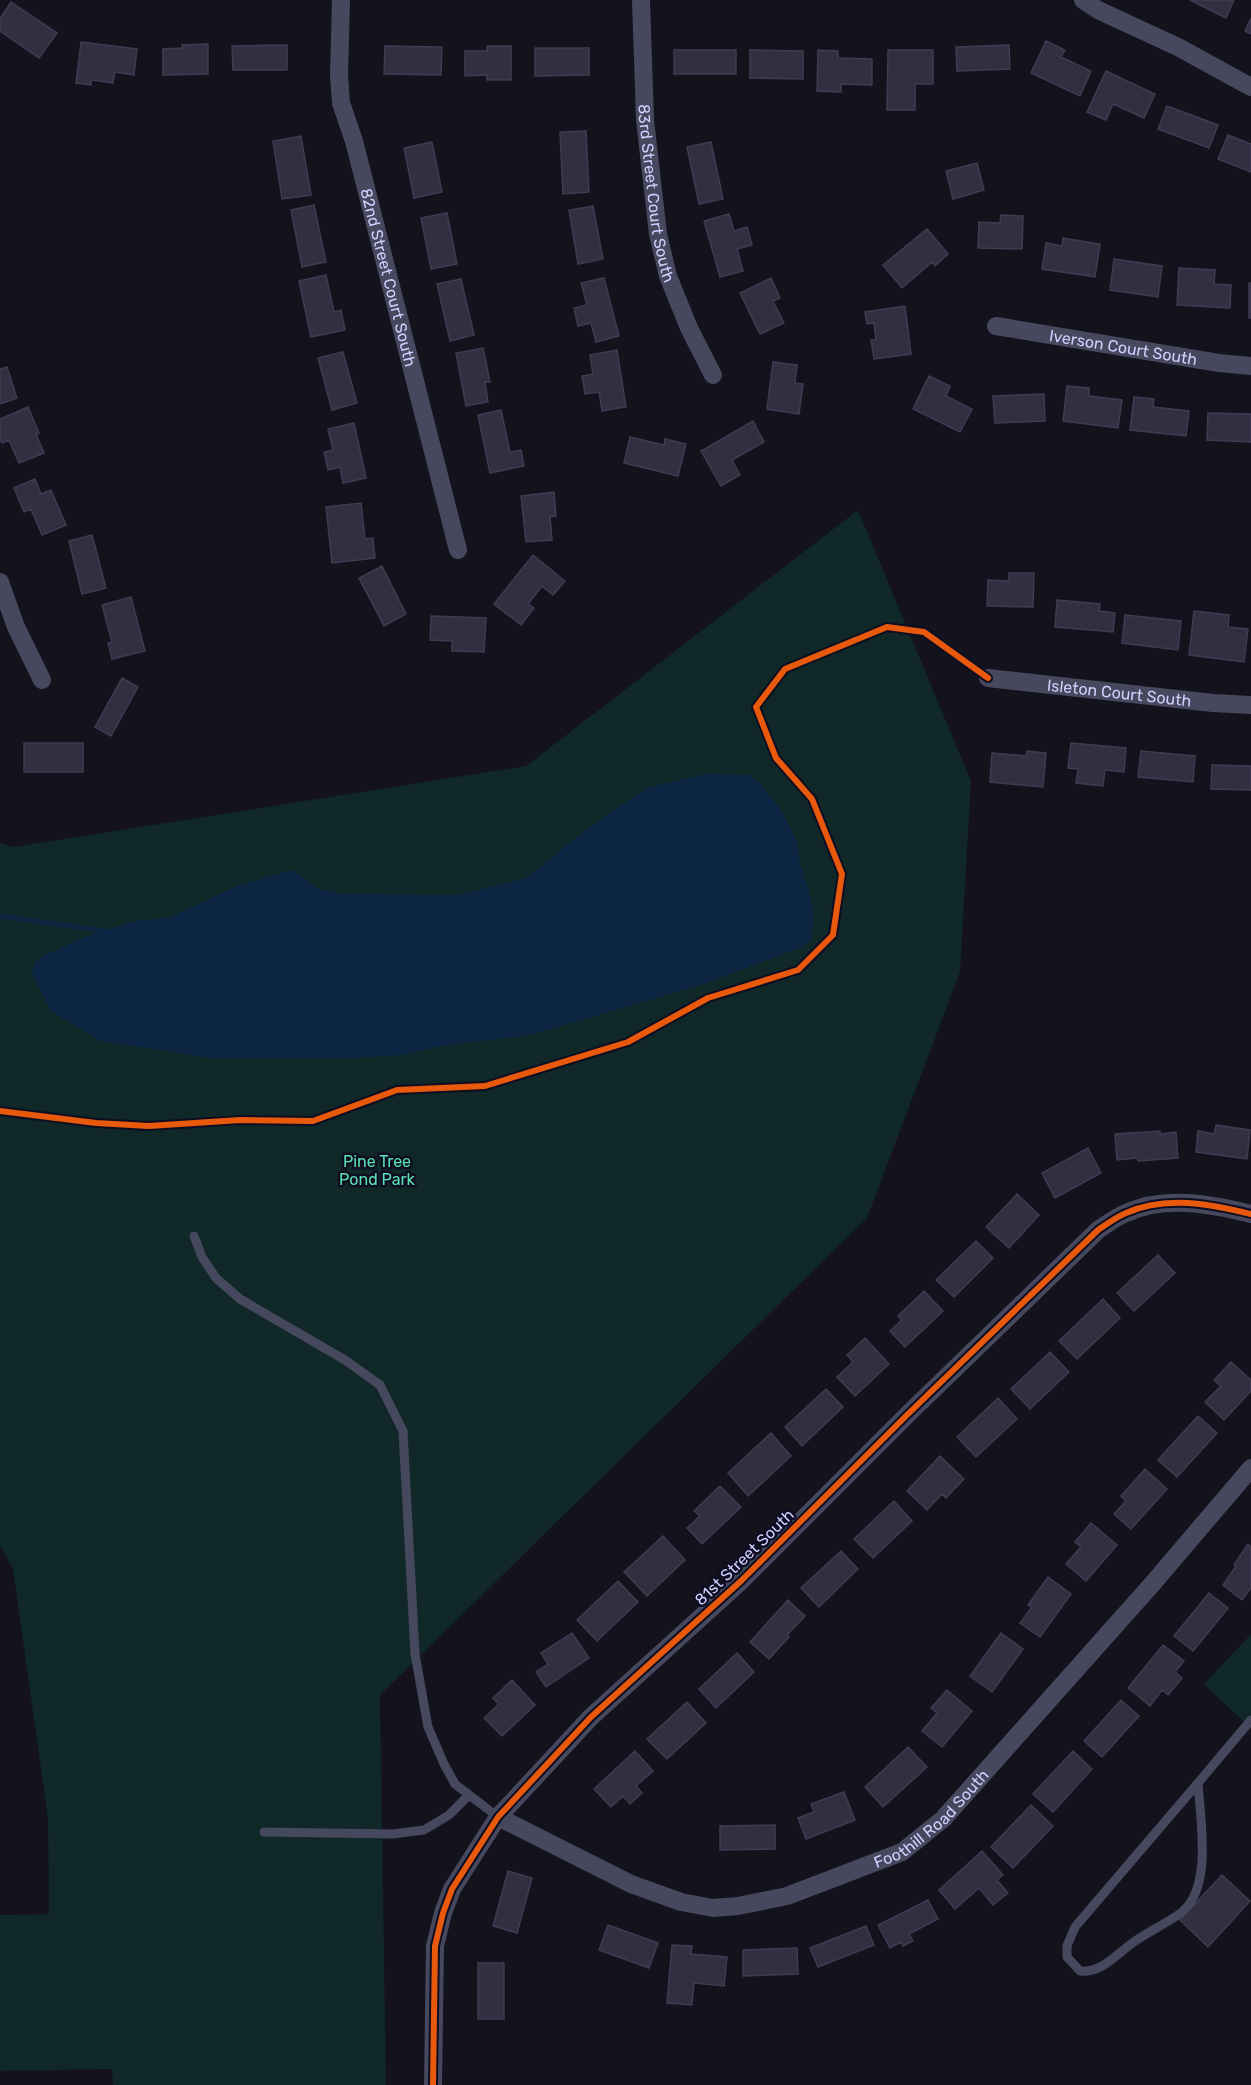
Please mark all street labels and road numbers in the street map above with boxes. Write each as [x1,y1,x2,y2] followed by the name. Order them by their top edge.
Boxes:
[634,104,679,285] street label: 83rd Street Court South
[356,186,420,369] street label: 82nd Street Court South
[1048,326,1199,369] street label: Iverson Court South
[1046,676,1192,711] street label: Isleton Court South
[691,1505,798,1609] street label: 81st Street South
[871,1766,993,1872] street label: Foothill Road South

